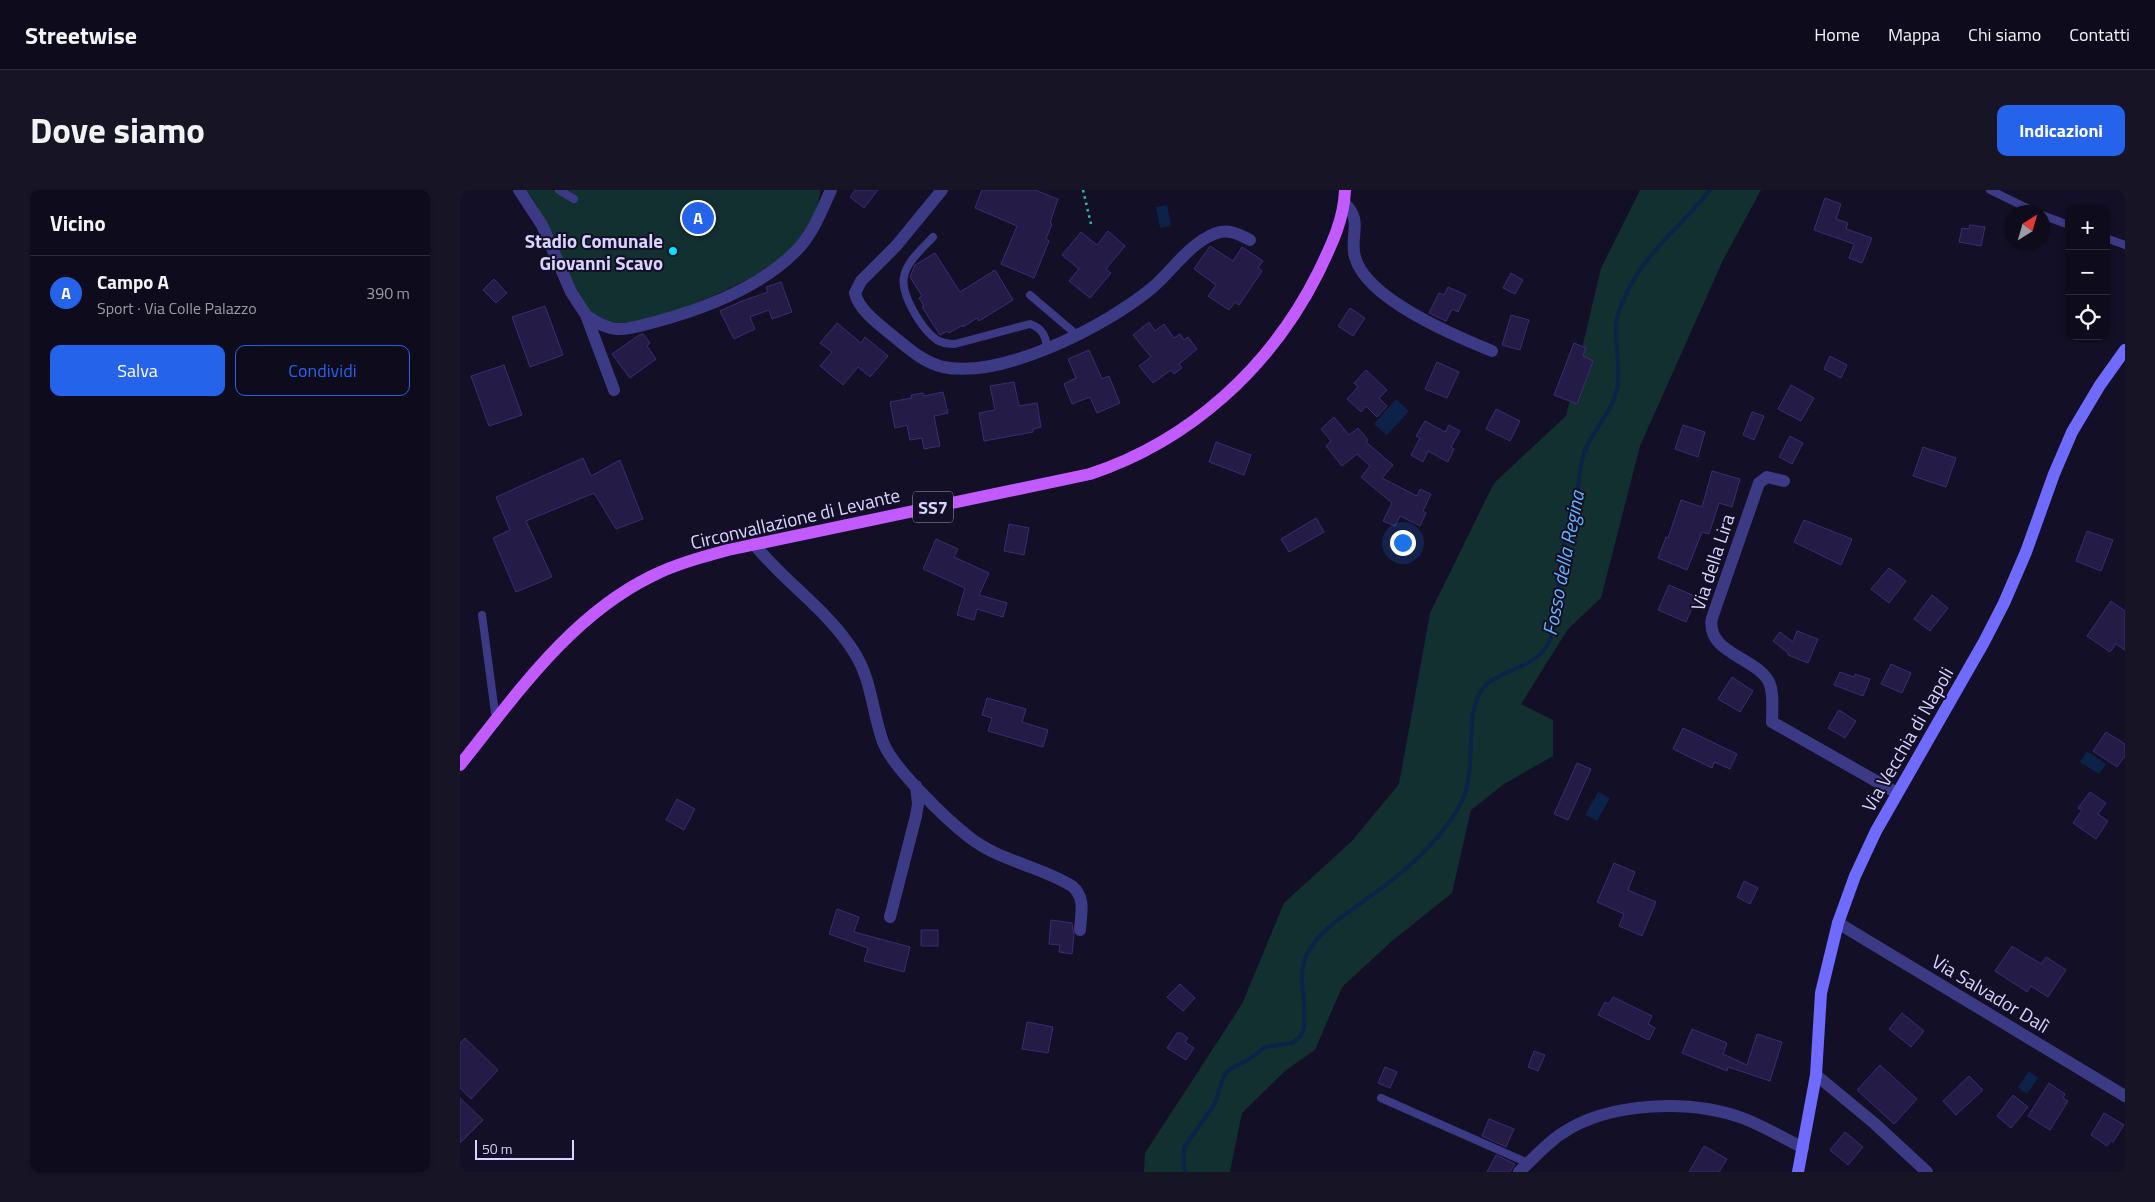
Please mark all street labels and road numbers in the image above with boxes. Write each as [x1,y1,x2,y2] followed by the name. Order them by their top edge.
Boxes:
[687,480,903,556] street label: Circonvallazione di Levante
[913,492,953,522] road number: SS7
[1683,509,1741,614] street label: Via della Lira
[1854,661,1960,817] street label: Via Vecchia di Napoli
[1927,946,2055,1040] street label: Via Salvador Dalì

